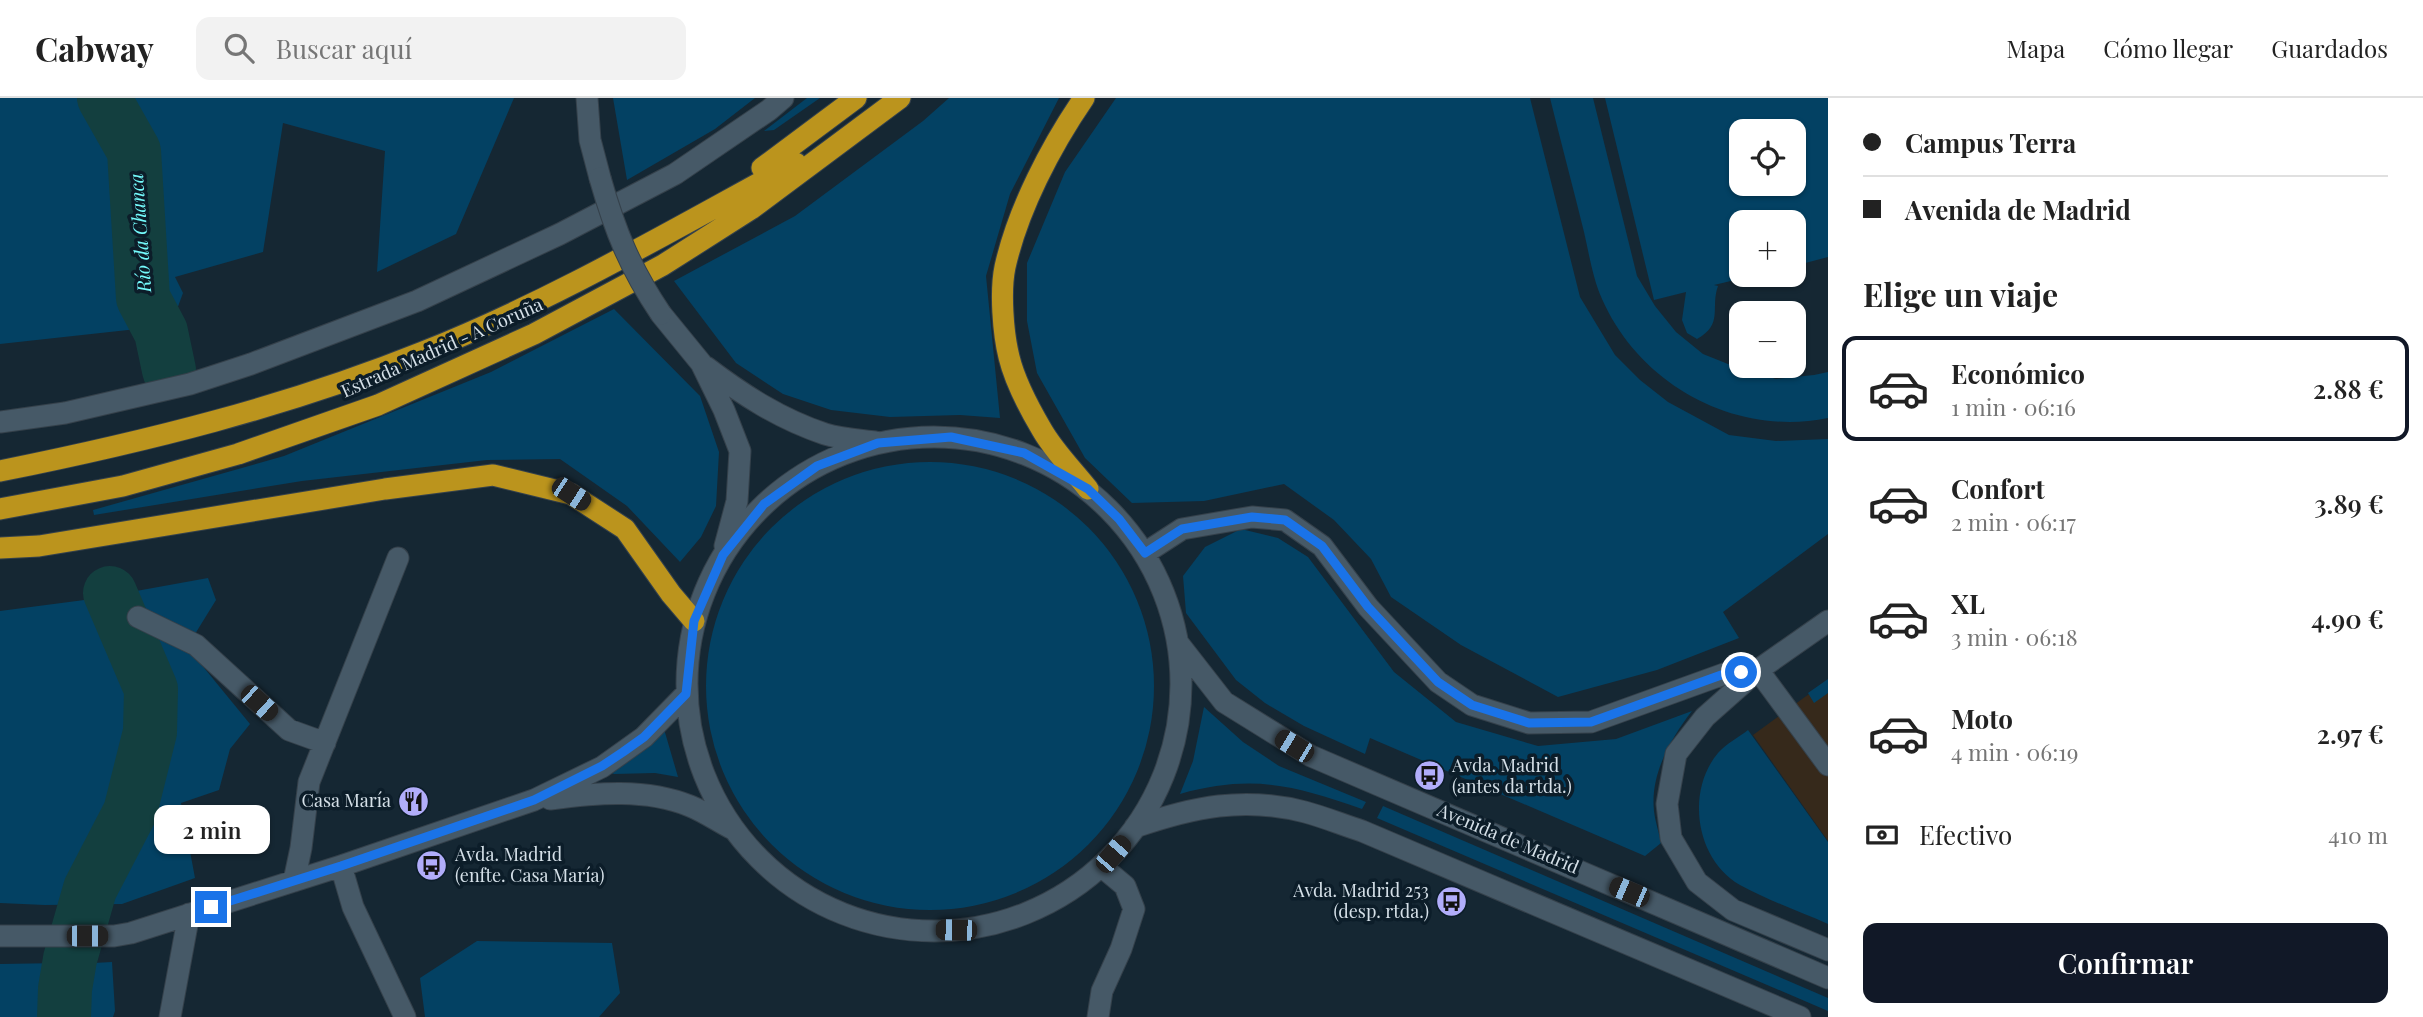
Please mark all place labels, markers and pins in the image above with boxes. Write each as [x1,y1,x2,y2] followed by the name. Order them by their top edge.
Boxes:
[1451,753,1572,798] place label: Avda. Madrid (antes da rtda.)
[1412,759,1446,793] bus stop icon: Avda. Madrid (antes da rtda.)
[397,784,431,818] restaurant icon: Casa María
[302,788,391,812] place label: Casa María
[454,842,605,887] place label: Avda. Madrid (enfte. Casa María)
[415,848,449,882] bus stop icon: Avda. Madrid (enfte. Casa María)
[1292,878,1429,923] place label: Avda. Madrid 253 (desp. rtda.)
[1435,884,1469,918] bus stop icon: Avda. Madrid 253 (desp. rtda.)

